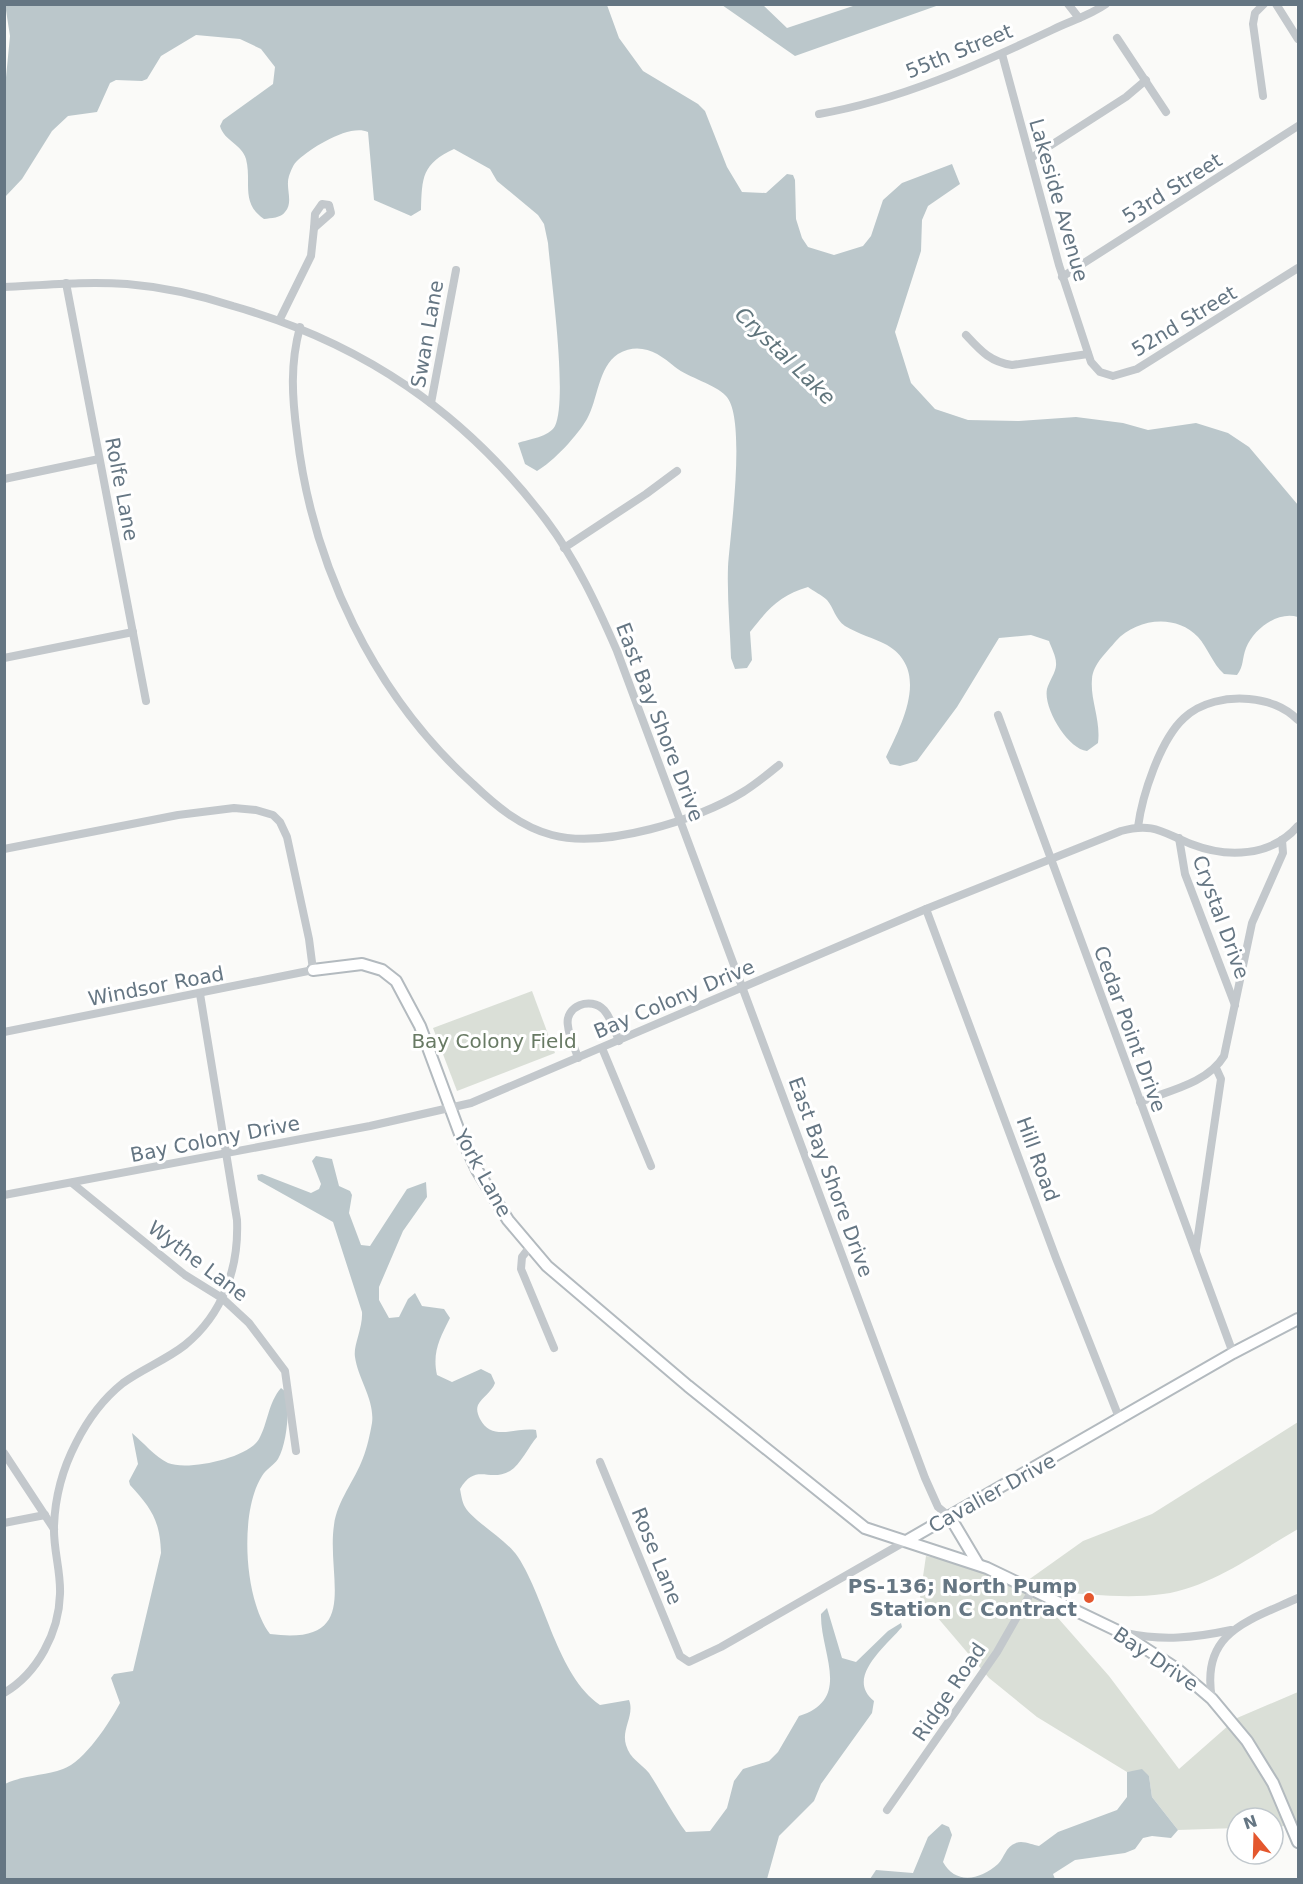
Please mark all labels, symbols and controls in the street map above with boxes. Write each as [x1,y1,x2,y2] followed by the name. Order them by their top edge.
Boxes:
[902,19,1016,83] street label: 55th Street
[1024,116,1094,284] street label: Lakeside Avenue
[1118,148,1226,228] street label: 53rd Street
[406,278,448,390] street label: Swan Lane
[1127,280,1241,362] street label: 52nd Street
[730,302,840,410] water label: Crystal Lake
[100,435,144,543] street label: Rolfe Lane
[611,619,709,825] street label: East Bay Shore Drive
[1188,852,1254,982] street label: Crystal Drive
[1089,943,1171,1115] street label: Cedar Point Drive
[590,954,758,1044] street label: Bay Colony Drive
[86,961,226,1011] street label: Windsor Road
[411,1029,577,1053] park label: Bay Colony Field
[784,1074,878,1280] street label: East Bay Shore Drive
[128,1111,302,1167] street label: Bay Colony Drive
[1012,1113,1064,1205] street label: Hill Road
[449,1124,517,1221] street label: York Lane
[143,1216,253,1306] street label: Wythe Lane
[924,1448,1060,1538] street label: Cavalier Drive
[627,1504,687,1608] street label: Rose Lane
[848,1574,1077,1621] place label: PS-136; North Pump Station C Contract
[1082,1591,1096,1605] marker: PS-136; North Pump Station C Contract
[1109,1622,1203,1696] street label: Bay Drive
[907,1638,991,1746] street label: Ridge Road
[1225,1806,1285,1866] north arrow
[1241,1811,1260,1833] text: N

